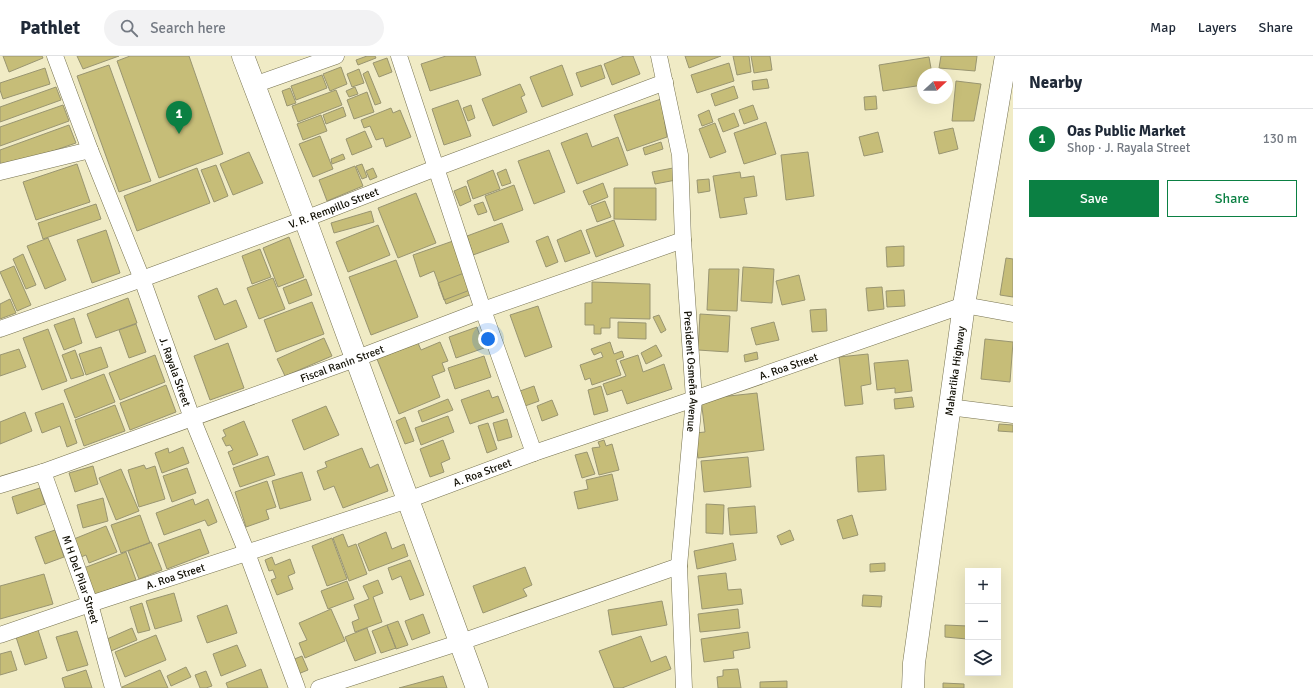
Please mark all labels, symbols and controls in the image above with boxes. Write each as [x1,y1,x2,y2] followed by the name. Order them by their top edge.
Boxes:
[104,10,384,46] search box
[20,16,80,40] text: Pathlet
[118,17,140,39] icon: search
[150,19,226,37] text: Search here
[1150,19,1176,36] text: Map
[1198,19,1237,36] text: Layers
[1259,19,1293,36] text: Share
[917,68,953,104] north arrow
[1029,72,1082,93] text: Nearby
[166,101,192,134] pin: 1
[1067,122,1186,140] text: Oas Public Market
[1038,131,1046,147] text: 1
[1263,131,1297,147] text: 130 m
[1067,140,1190,156] text: Shop · J. Rayala Street
[1029,180,1159,217] button: Save
[1167,180,1297,217] button: Share
[287,184,381,231] street label: V. R. Rempillo Street
[681,310,701,433] street label: President Osmeña Avenue
[942,324,968,416] street label: Maharlika Highway
[478,329,498,349] your location
[157,335,194,408] street label: J. Rayala Street
[298,342,386,385] street label: Fiscal Ranin Street
[757,350,820,382] street label: A. Roa Street
[451,455,513,489] street label: A. Roa Street
[60,534,102,625] street label: M H Del Pilar Street
[144,560,207,592] street label: A. Roa Street
[965,568,1001,676] map controls
[965,568,1001,604] button: +
[965,604,1001,640] button: −
[965,640,1001,676] button: layers

